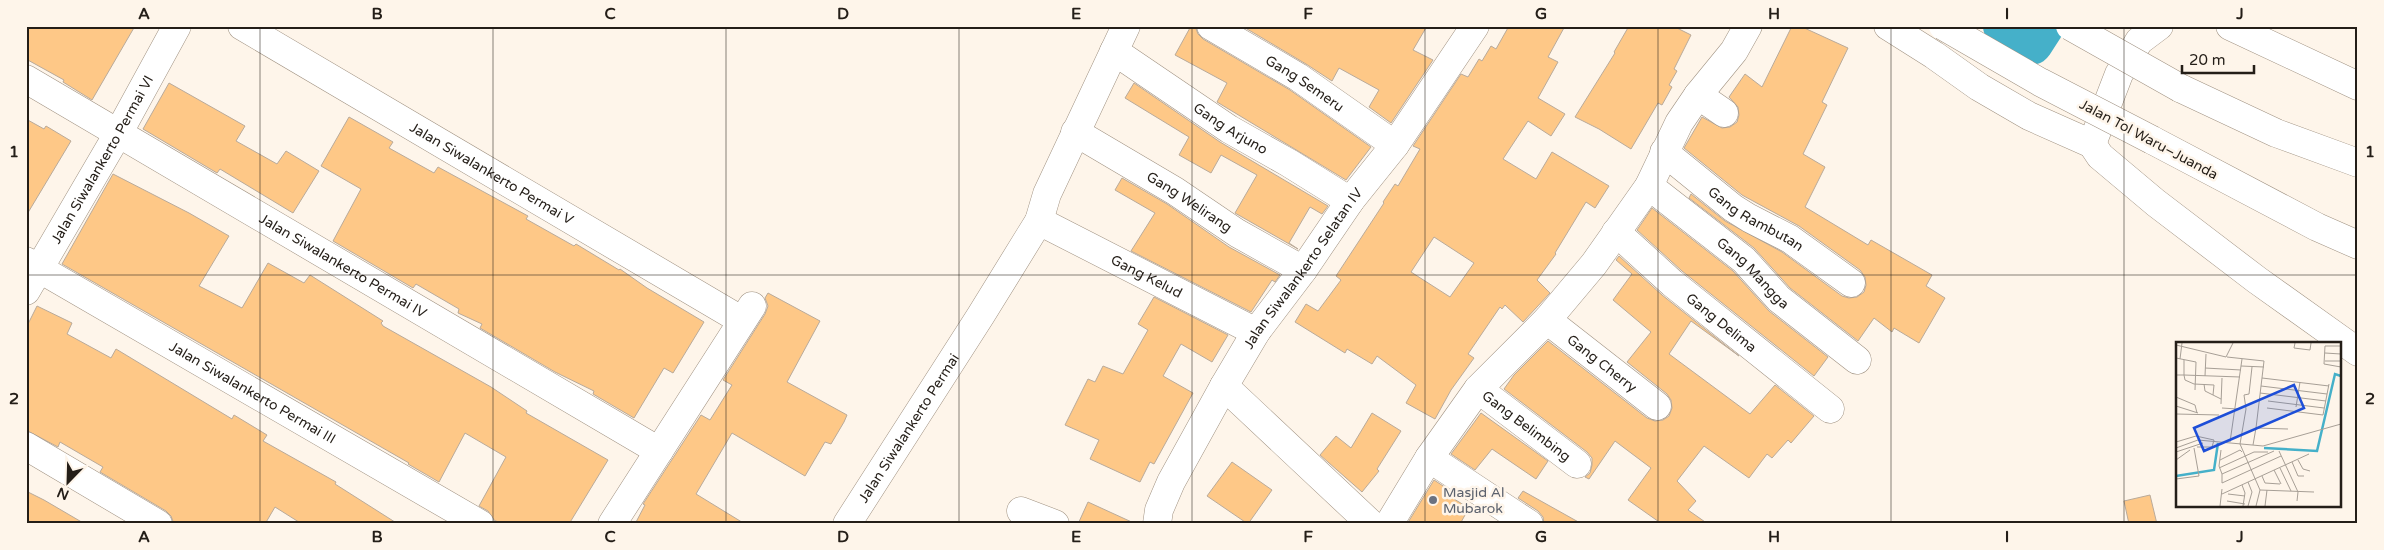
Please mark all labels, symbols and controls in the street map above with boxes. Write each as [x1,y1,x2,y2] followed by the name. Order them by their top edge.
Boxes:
[138,4,150,24] text: A
[371,4,383,24] text: B
[604,4,616,24] text: C
[837,4,849,24] text: D
[1071,4,1081,24] text: E
[1303,4,1313,24] text: F
[1535,4,1547,24] text: G
[1768,4,1780,24] text: H
[2005,4,2009,24] text: I
[2235,4,2244,24] text: J
[2182,42,2254,74] scale bar
[2189,51,2226,69] text: 20 m
[1262,52,1347,116] street label: Gang Semeru
[48,73,157,247] street label: Jalan Siwalankerto Permai VI
[2077,96,2221,183] street label: Jalan Tol Waru–Juanda
[1190,99,1271,158] street label: Gang Arjuno
[407,119,577,229] street label: Jalan Siwalankerto Permai V
[9,142,19,162] text: 1
[2365,142,2375,162] text: 1
[1143,168,1235,236] street label: Gang Welirang
[1704,183,1807,255] street label: Gang Rambutan
[1240,184,1366,352] street label: Jalan Siwalankerto Selatan IV
[256,210,430,322] street label: Jalan Siwalankerto Permai IV
[1713,234,1792,313] street label: Gang Mangga
[1108,251,1185,302] street label: Gang Kelud
[1682,290,1760,356] street label: Gang Delima
[1564,331,1641,396] street label: Gang Cherry
[166,338,339,448] street label: Jalan Siwalankerto Permai III
[2176,342,2342,508] inset map
[855,351,963,506] street label: Jalan Siwalankerto Permai
[1479,387,1574,465] street label: Gang Belimbing
[9,389,19,409] text: 2
[2365,389,2375,409] text: 2
[42,458,92,508] north arrow
[55,483,72,504] text: N
[1443,484,1504,517] place label: Masjid Al Mubarok
[1427,494,1439,506] marker: Masjid Al Mubarok
[138,527,150,547] text: A
[371,527,383,547] text: B
[604,527,616,547] text: C
[837,527,849,547] text: D
[1071,527,1081,547] text: E
[1303,527,1313,547] text: F
[1535,527,1547,547] text: G
[1768,527,1780,547] text: H
[2005,527,2009,547] text: I
[2235,527,2244,547] text: J

